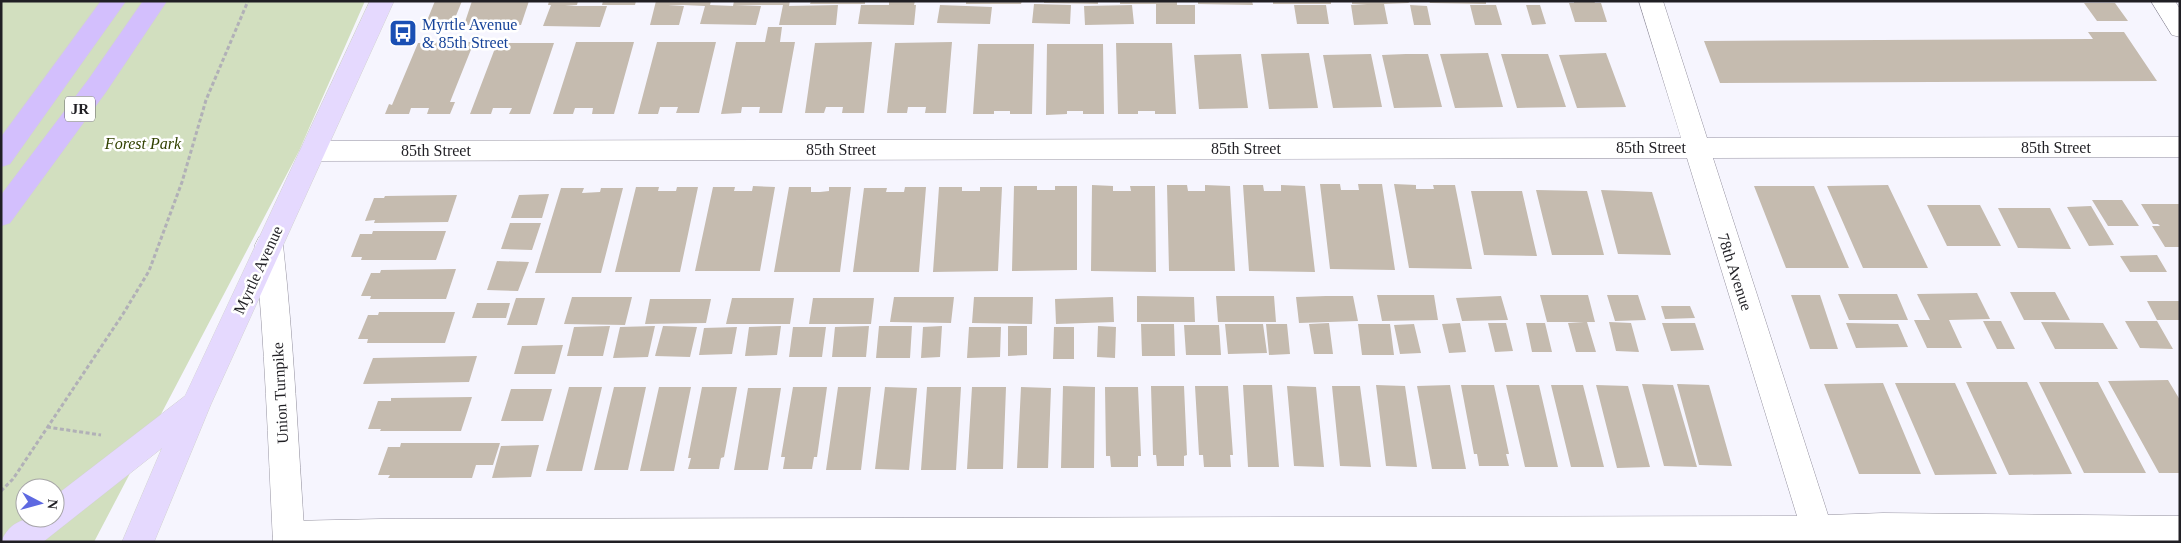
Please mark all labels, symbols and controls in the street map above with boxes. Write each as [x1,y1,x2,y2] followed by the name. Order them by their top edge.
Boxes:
[422,16,517,51] place label: Myrtle Avenue & 85th Street
[388,18,418,48] bus stop icon: Myrtle Avenue & 85th Street
[65,96,95,122] road number: JR
[104,135,182,152] park label: Forest Park
[1616,139,1686,156] street label: 85th Street
[2021,139,2091,156] street label: 85th Street
[1211,140,1281,157] street label: 85th Street
[806,141,876,158] street label: 85th Street
[401,142,471,159] street label: 85th Street
[230,223,287,317] street label: Myrtle Avenue
[1715,231,1755,313] street label: 78th Avenue
[269,342,292,444] street label: Union Turnpike
[15,478,65,528] north arrow
[44,498,60,510] text: N

